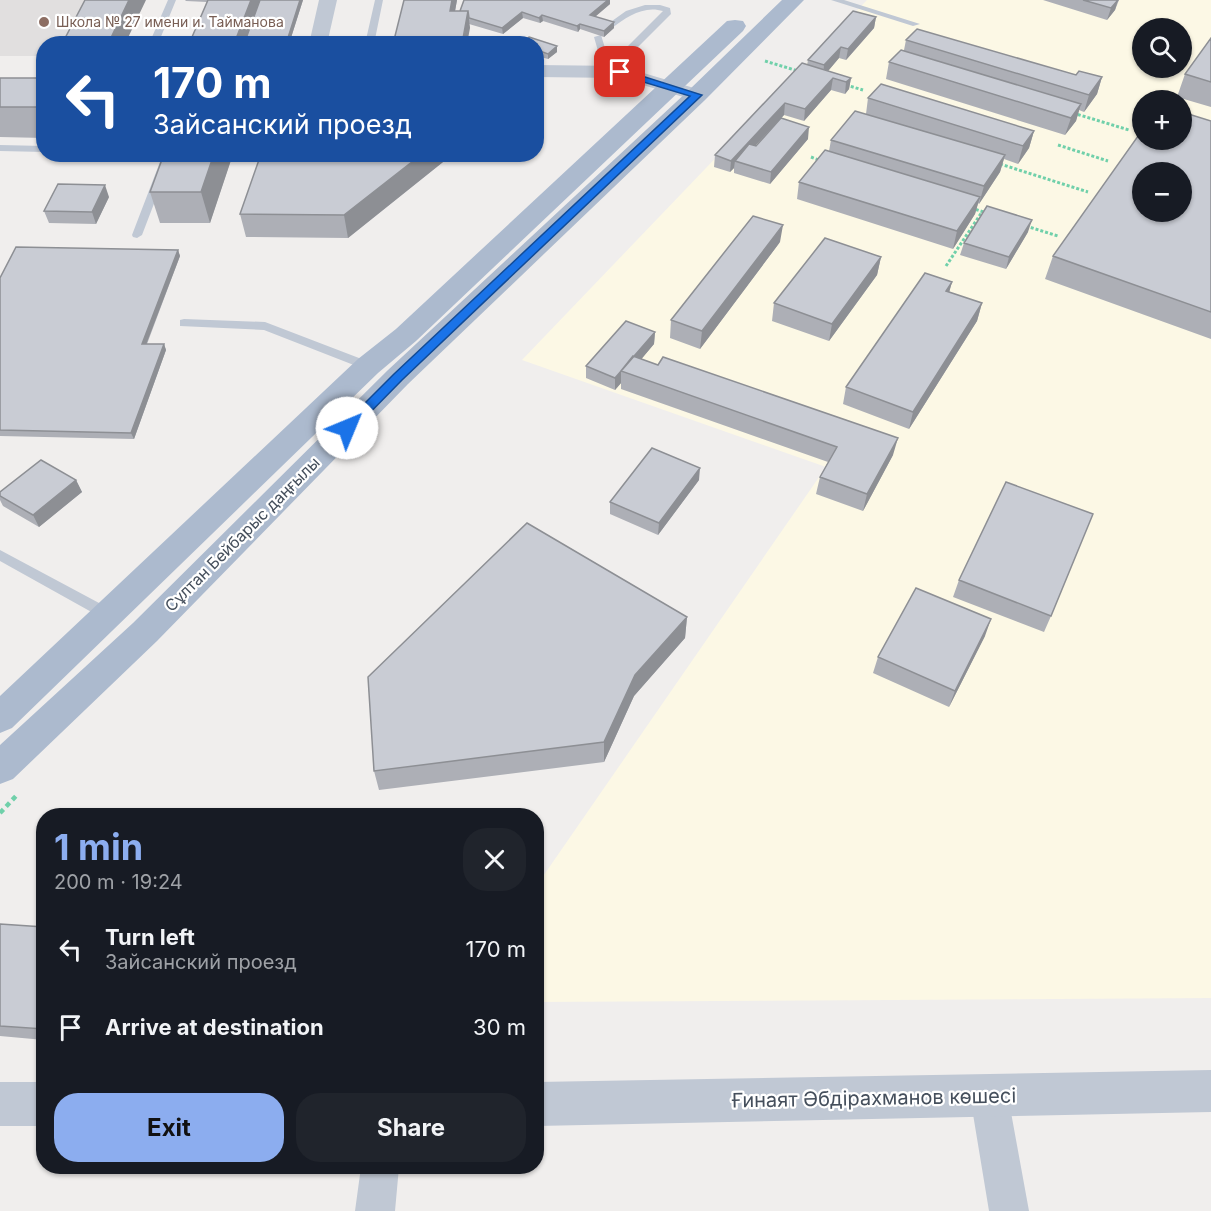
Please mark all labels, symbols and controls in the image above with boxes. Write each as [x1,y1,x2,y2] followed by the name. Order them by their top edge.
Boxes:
[56,13,284,30] place label: Школа № 27 имени и. Тайманова
[37,15,51,29] marker: Школа № 27 имени и. Тайманова
[1132,18,1192,222] map controls
[1132,18,1192,78] button: search
[594,46,645,97] pin
[603,55,636,88] icon: arrive
[153,57,271,108] text: 170 m
[54,60,132,138] icon: left
[1132,90,1192,150] button: +
[153,108,412,141] text: Зайсанский проезд
[1132,162,1192,222] button: −
[315,396,379,460] position arrow
[160,452,324,616] street label: Сұлтан Бейбарыс даңғылы
[54,825,143,869] text: 1 min
[463,828,526,891] button: close
[54,870,183,894] text: 200 m · 19:24
[105,924,195,950] text: Turn left
[54,933,87,966] icon: left
[466,936,526,962] text: 170 m
[105,950,297,974] text: Зайсанский проезд
[54,1011,87,1044] icon: arrive
[105,1014,324,1040] text: Arrive at destination
[473,1014,526,1040] text: 30 m
[731,1084,1016,1112] street label: Ғинаят Әбдірахманов көшесі
[54,1093,284,1162] button: Exit
[296,1093,526,1162] button: Share

